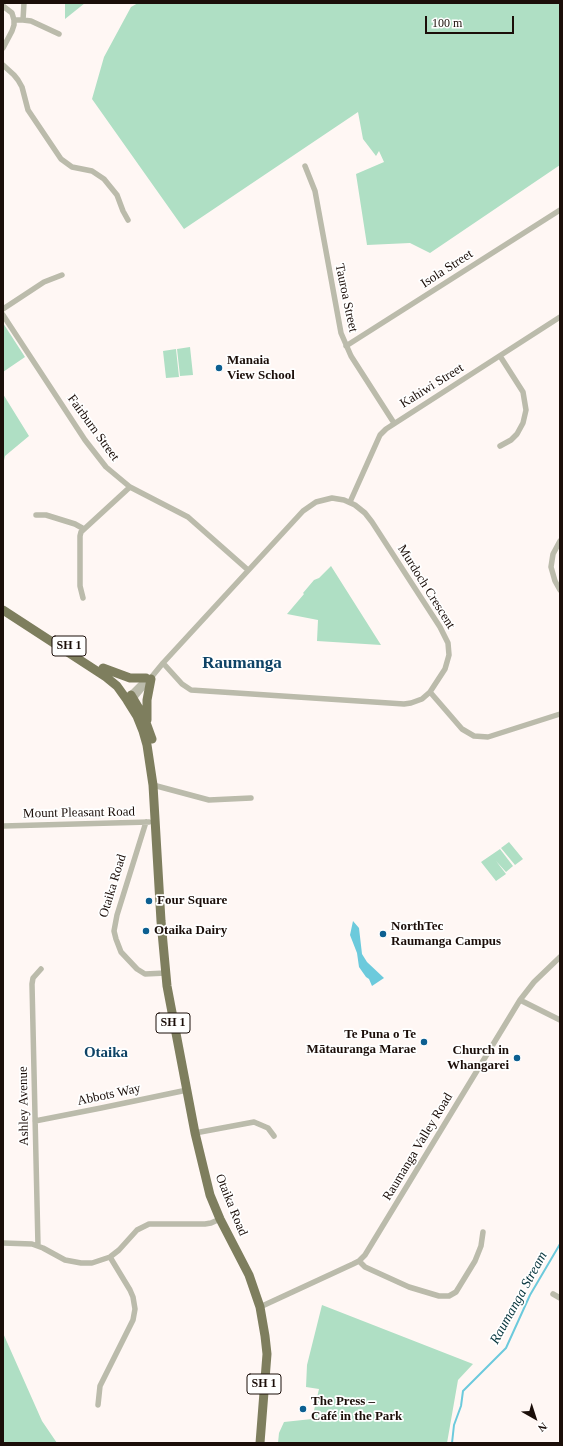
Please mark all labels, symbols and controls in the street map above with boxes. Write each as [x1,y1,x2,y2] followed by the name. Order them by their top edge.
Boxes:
[427,8,516,34] scale bar
[432,16,462,30] text: 100 m
[418,246,476,292] street label: Isola Street
[331,262,361,334] street label: Tauroa Street
[227,353,295,384] place label: Manaia View School
[397,360,467,412] street label: Kahiwi Street
[214,363,224,373] marker: Manaia View School
[64,392,122,464] street label: Fairburn Street
[394,542,458,632] street label: Murdoch Crescent
[52,636,86,656] road number: SH 1
[202,654,282,674] district label: Raumanga
[23,804,135,822] street label: Mount Pleasant Road
[96,852,130,920] street label: Otaika Road
[157,893,227,909] place label: Four Square
[144,896,154,906] marker: Four Square
[391,919,501,950] place label: NorthTec Raumanga Campus
[154,923,227,939] place label: Otaika Dairy
[141,926,151,936] marker: Otaika Dairy
[378,929,388,939] marker: NorthTec Raumanga Campus
[156,1013,190,1033] road number: SH 1
[307,1027,416,1058] place label: Te Puna o Te Mātauranga Marae
[419,1037,429,1047] marker: Te Puna o Te Mātauranga Marae
[447,1043,509,1074] place label: Church in Whangarei
[84,1044,128,1062] district label: Otaika
[512,1053,522,1063] marker: Church in Whangarei
[16,1066,32,1146] street label: Ashley Avenue
[76,1081,142,1109] street label: Abbots Way
[380,1090,456,1204] street label: Raumanga Valley Road
[212,1172,250,1238] street label: Otaika Road
[487,1249,551,1347] water label: Raumanga Stream
[247,1374,281,1394] road number: SH 1
[311,1394,402,1425] place label: The Press – Café in the Park
[515,1398,555,1438] north arrow
[298,1404,308,1414] marker: The Press – Café in the Park
[536,1420,549,1434] text: N

